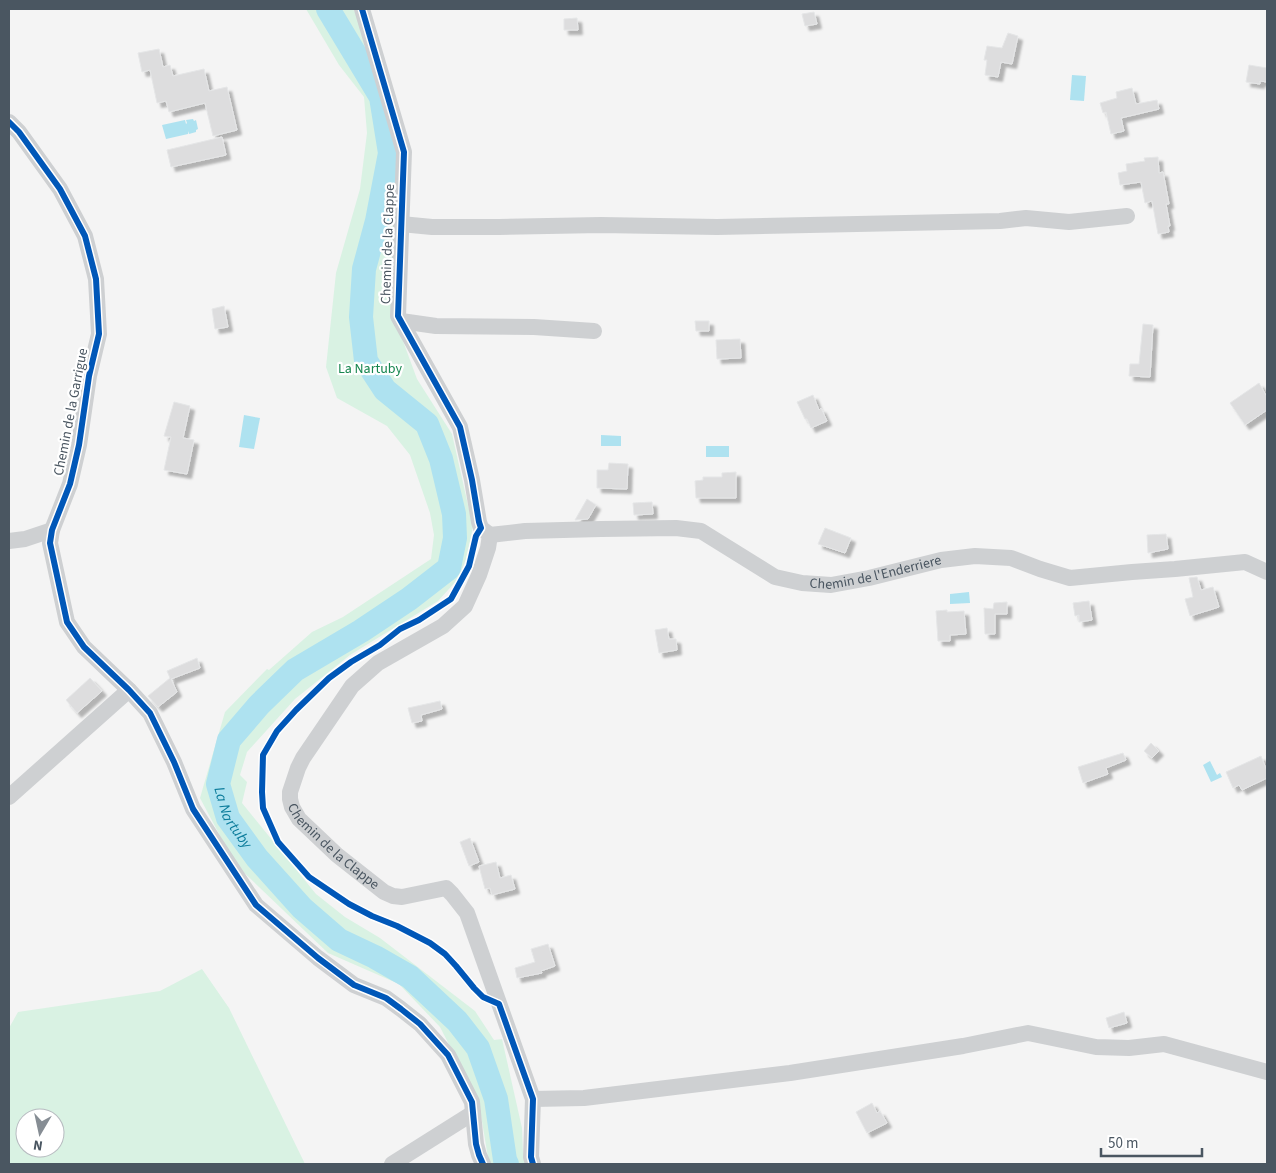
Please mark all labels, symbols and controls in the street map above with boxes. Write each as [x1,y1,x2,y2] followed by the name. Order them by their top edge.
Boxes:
[376,184,400,304] street label: Chemin de la Clappe
[49,346,93,477] street label: Chemin de la Garrigue
[338,359,403,379] park label: La Nartuby
[809,550,943,595] street label: Chemin de l'Enderriere
[209,784,258,854] water label: La Nartuby
[282,800,384,895] street label: Chemin de la Clappe
[15,1108,65,1158] north arrow
[1101,1126,1202,1158] scale bar
[1108,1133,1138,1154] text: 50 m
[32,1134,44,1155] text: N

